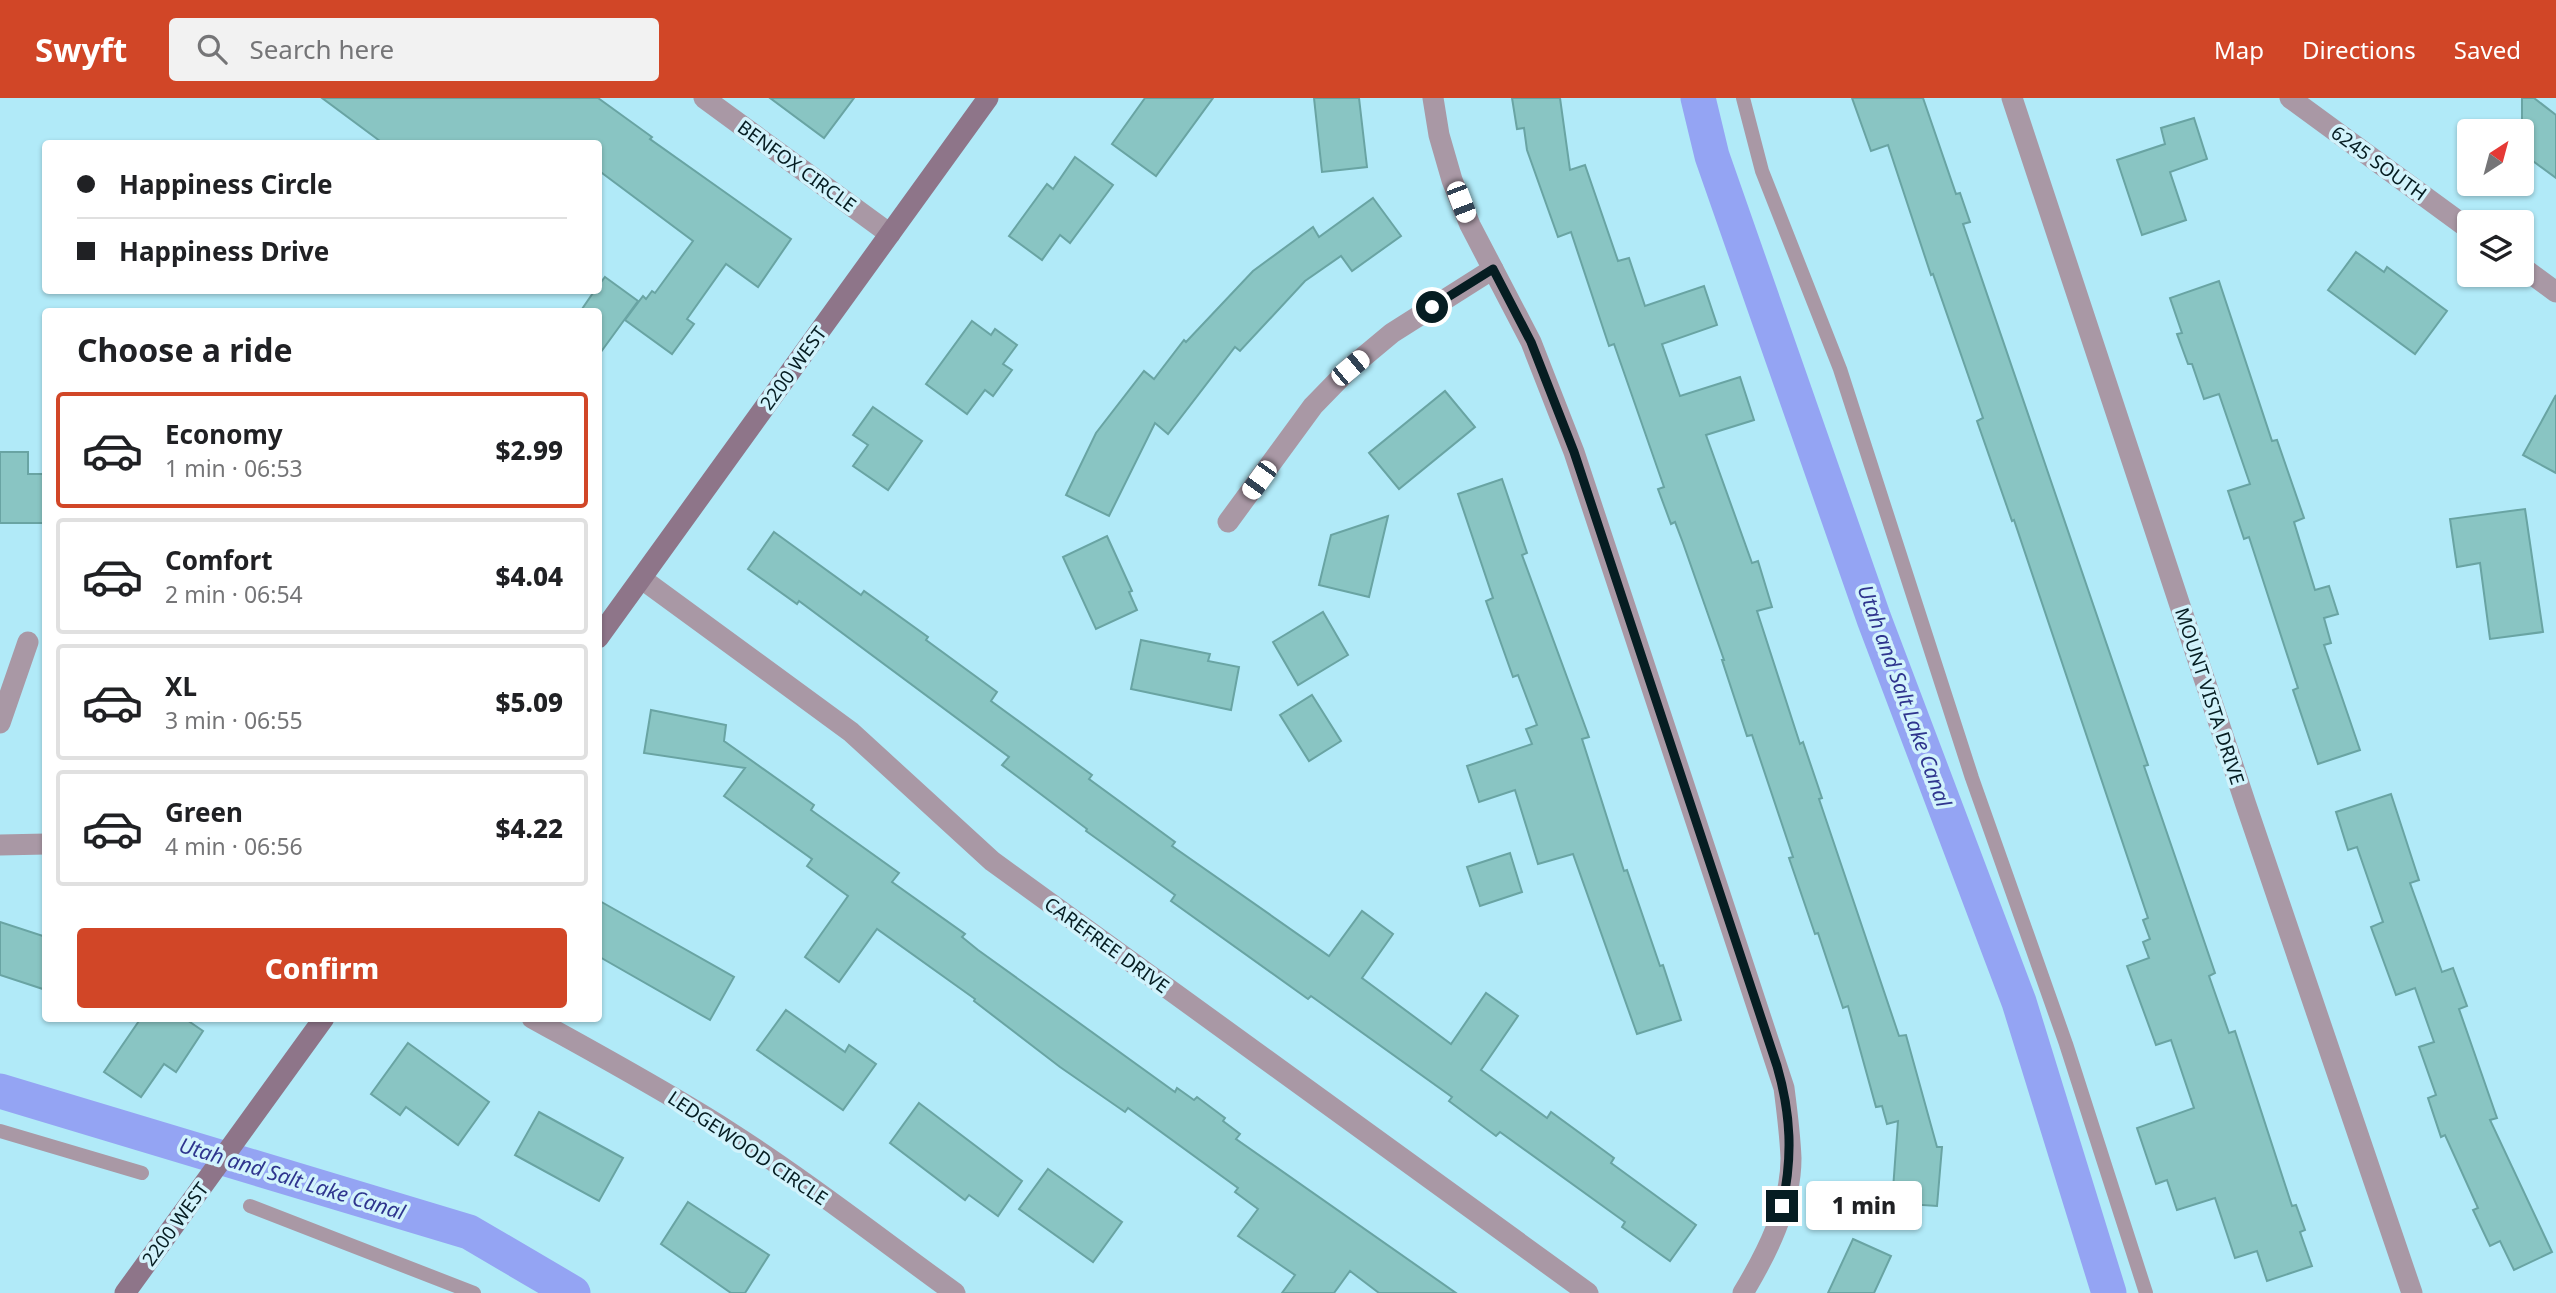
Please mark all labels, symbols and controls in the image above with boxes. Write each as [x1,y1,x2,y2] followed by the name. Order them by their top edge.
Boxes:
[169,18,659,81] search box
[35,27,127,72] text: Swyft
[193,30,231,68] icon: search
[249,31,394,67] text: Search here
[2214,33,2264,66] text: Map
[2302,33,2416,66] text: Directions
[2454,33,2521,66] text: Saved
[733,114,861,218] street label: BENFOX CIRCLE
[2457,119,2534,196] north arrow
[2457,119,2534,287] map controls
[2326,120,2432,206] street label: 6245 SOUTH
[119,166,333,202] text: Happiness Circle
[1444,179,1479,225] car
[2457,210,2534,287] button: layers
[119,233,329,269] text: Happiness Drive
[1416,291,1448,323] route start
[754,321,832,415] street label: 2200 WEST
[77,328,293,371] text: Choose a ride
[1328,346,1373,390] car
[165,416,283,452] text: Economy
[81,419,144,482] icon: car
[496,432,563,468] text: $2.99
[165,452,303,484] text: 1 min · 06:53
[1239,457,1280,503] car
[165,542,273,578] text: Comfort
[81,545,144,608] icon: car
[496,558,563,594] text: $4.04
[165,578,303,610] text: 2 min · 06:54
[1852,581,1958,811] water label: Utah and Salt Lake Canal
[2169,604,2251,788] street label: MOUNT VISTA DRIVE
[165,668,197,704] text: XL
[81,671,144,734] icon: car
[496,684,563,720] text: $5.09
[165,704,303,736] text: 3 min · 06:55
[165,794,243,830] text: Green
[81,797,144,860] icon: car
[496,810,563,846] text: $4.22
[165,830,303,862] text: 4 min · 06:56
[1039,891,1175,999] street label: CAREFREE DRIVE
[77,928,567,1008] button: Confirm
[663,1085,833,1211] street label: LEDGEWOOD CIRCLE
[176,1130,409,1226] water label: Utah and Salt Lake Canal
[136,1177,214,1271] street label: 2200 WEST
[1806,1182,1922,1230] callout: 1 min
[1832,1189,1896,1221] text: 1 min
[1766,1190,1798,1222] route end

